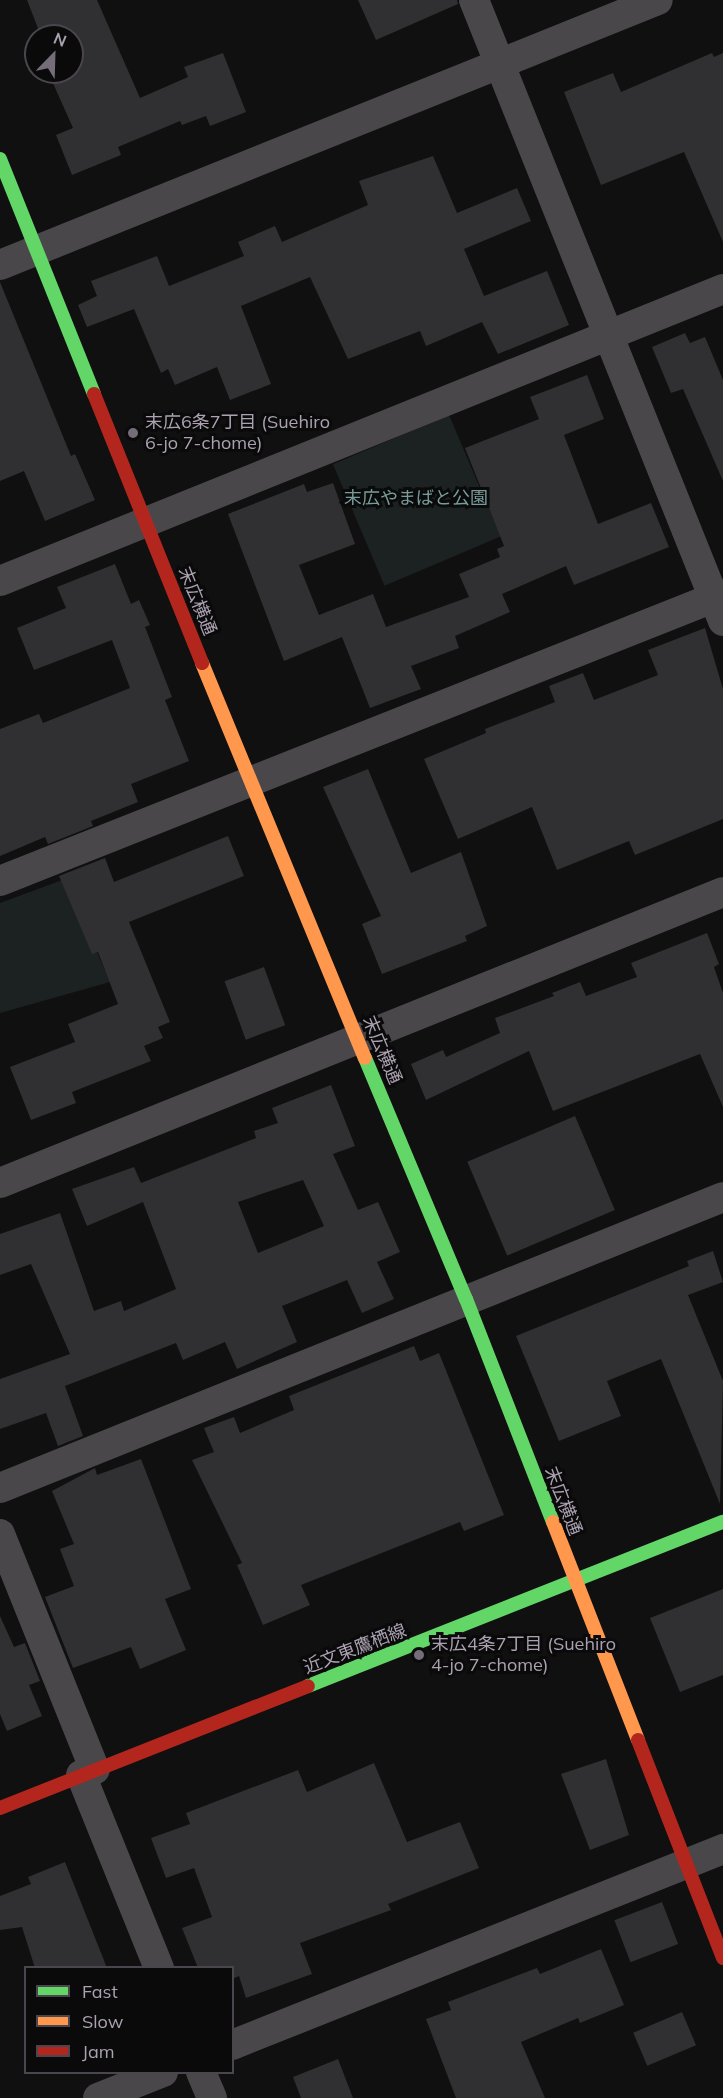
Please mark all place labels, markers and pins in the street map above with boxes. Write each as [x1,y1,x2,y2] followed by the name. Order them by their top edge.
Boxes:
[145,412,330,454] place label: 末広6条7丁目 (Suehiro 6-jo 7-chome)
[126,426,140,440] marker: 末広6条7丁目 (Suehiro 6-jo 7-chome)
[431,1634,616,1676] place label: 末広4条7丁目 (Suehiro 4-jo 7-chome)
[412,1648,426,1662] marker: 末広4条7丁目 (Suehiro 4-jo 7-chome)

